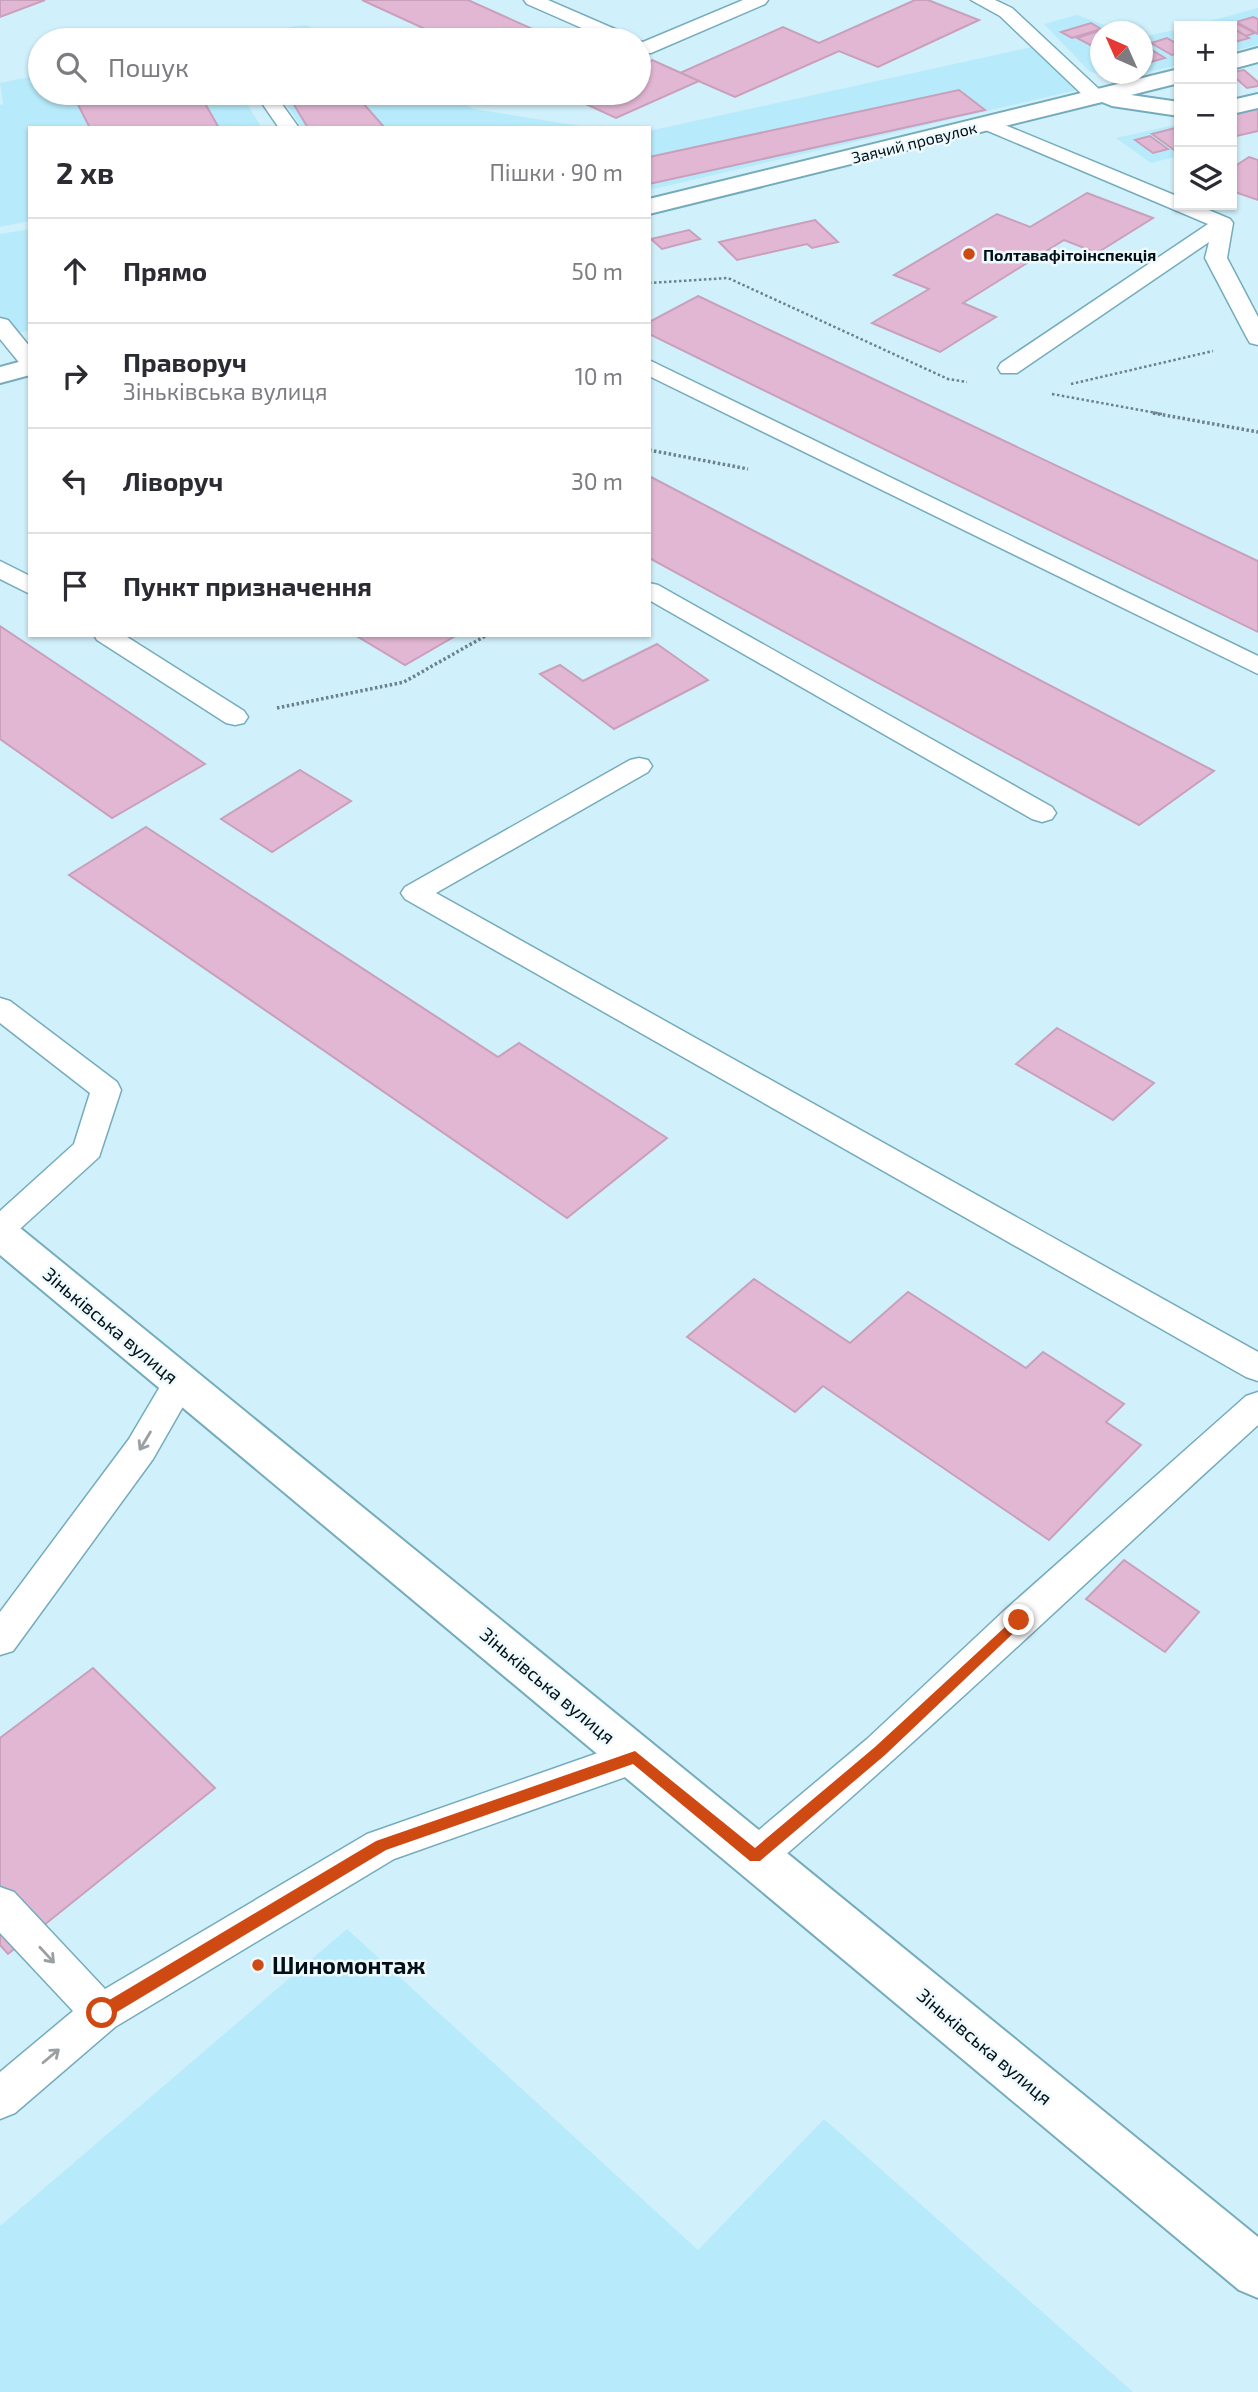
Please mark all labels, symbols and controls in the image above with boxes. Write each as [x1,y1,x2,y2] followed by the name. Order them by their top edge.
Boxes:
[1090,21,1153,84] north arrow
[1174,21,1237,210] map controls
[1174,21,1237,84] button: +
[28,28,651,105] search box
[52,48,90,86] icon: search
[108,51,189,82] text: Пошук
[1174,84,1237,147] button: −
[849,117,979,168] street label: Заячий провулок
[1174,147,1237,210] button: layers
[56,154,114,190] text: 2 хв
[489,158,623,186] text: Пішки · 90 m
[983,245,1156,264] place label: Полтавафітоінспекція
[961,246,977,262] marker: Полтавафітоінспекція
[56,252,94,290] icon: ahead
[123,255,207,286] text: Прямо
[572,257,623,285] text: 50 m
[123,346,247,377] text: Праворуч
[56,357,94,395] icon: right
[575,362,623,390] text: 10 m
[123,377,327,405] text: Зіньківська вулиця
[56,462,94,500] icon: left
[123,465,223,496] text: Ліворуч
[571,467,623,495] text: 30 m
[56,567,94,605] icon: arrive
[123,570,372,601] text: Пункт призначення
[38,1262,183,1389] street label: Зіньківська вулиця
[138,1430,152,1450] one-way arrow
[1003,1604,1034,1635] route end
[475,1622,620,1749] street label: Зіньківська вулиця
[38,1946,55,1963] one-way arrow
[272,1951,425,1979] place label: Шиномонтаж
[250,1957,266,1973] marker: Шиномонтаж
[912,1983,1057,2110] street label: Зіньківська вулиця
[86,1997,117,2028] route start
[41,2048,59,2064] one-way arrow

